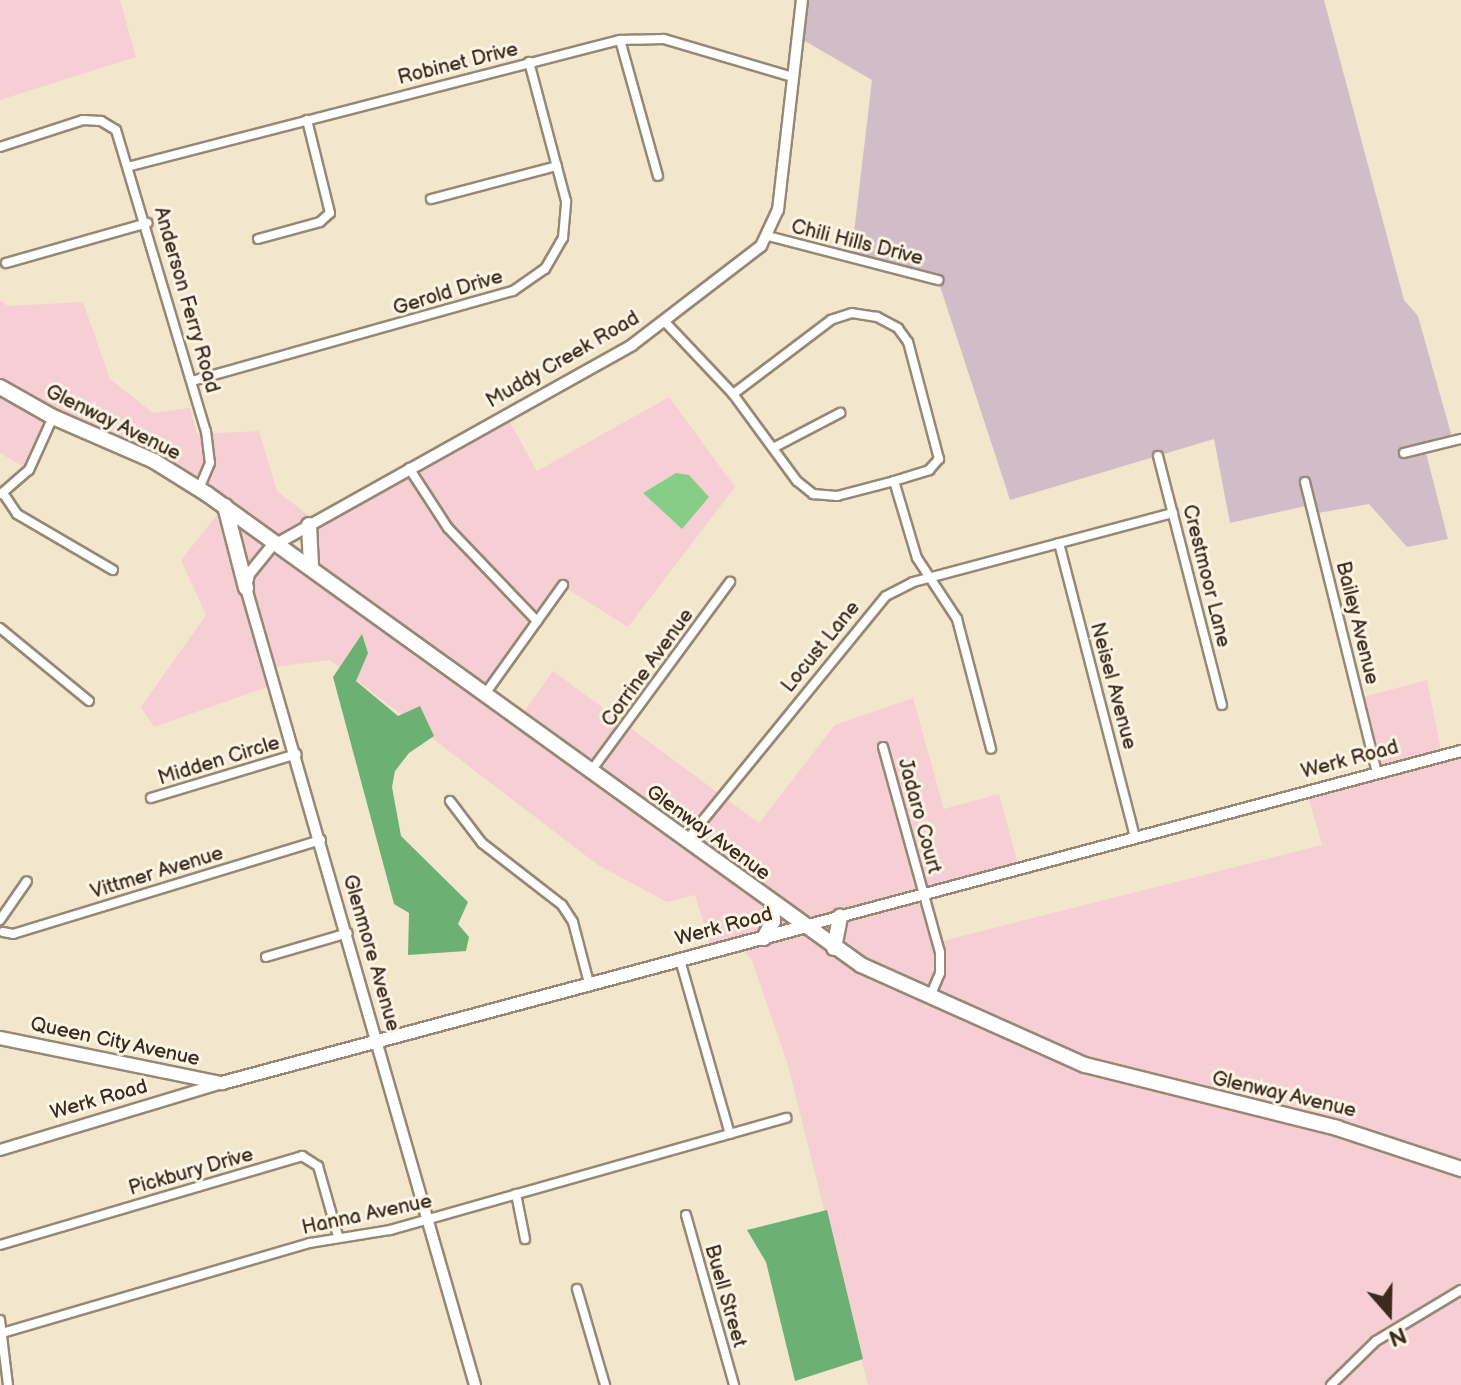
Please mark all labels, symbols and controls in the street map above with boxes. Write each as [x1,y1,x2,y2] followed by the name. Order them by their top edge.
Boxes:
[395,37,521,91] street label: Robinet Drive
[148,204,224,396] street label: Anderson Ferry Road
[789,215,925,271] street label: Chili Hills Drive
[390,265,506,321] street label: Gerold Drive
[482,306,644,414] street label: Muddy Creek Road
[41,380,185,466] street label: Glenway Avenue
[1177,502,1235,650] street label: Crestmoor Lane
[1330,558,1384,688] street label: Bailey Avenue
[777,596,865,698] street label: Locust Lane
[597,604,699,732] street label: Corrine Avenue
[1085,620,1141,752] street label: Neisel Avenue
[155,731,283,791] street label: Midden Circle
[1299,736,1401,784] street label: Werk Road
[892,756,946,876] street label: Jadaro Court
[641,780,775,886] street label: Glenway Avenue
[88,841,226,905] street label: Vittmer Avenue
[337,872,405,1034] street label: Glenmore Avenue
[673,903,775,951] street label: Werk Road
[28,1012,202,1072] street label: Queen City Avenue
[1209,1067,1359,1123] street label: Glenway Avenue
[48,1075,150,1125] street label: Werk Road
[125,1143,257,1201] street label: Pickbury Drive
[300,1190,434,1240] street label: Hanna Avenue
[699,1242,751,1350] street label: Buell Street
[1349,1273,1429,1353] north arrow
[1385,1321,1410,1352] text: N

